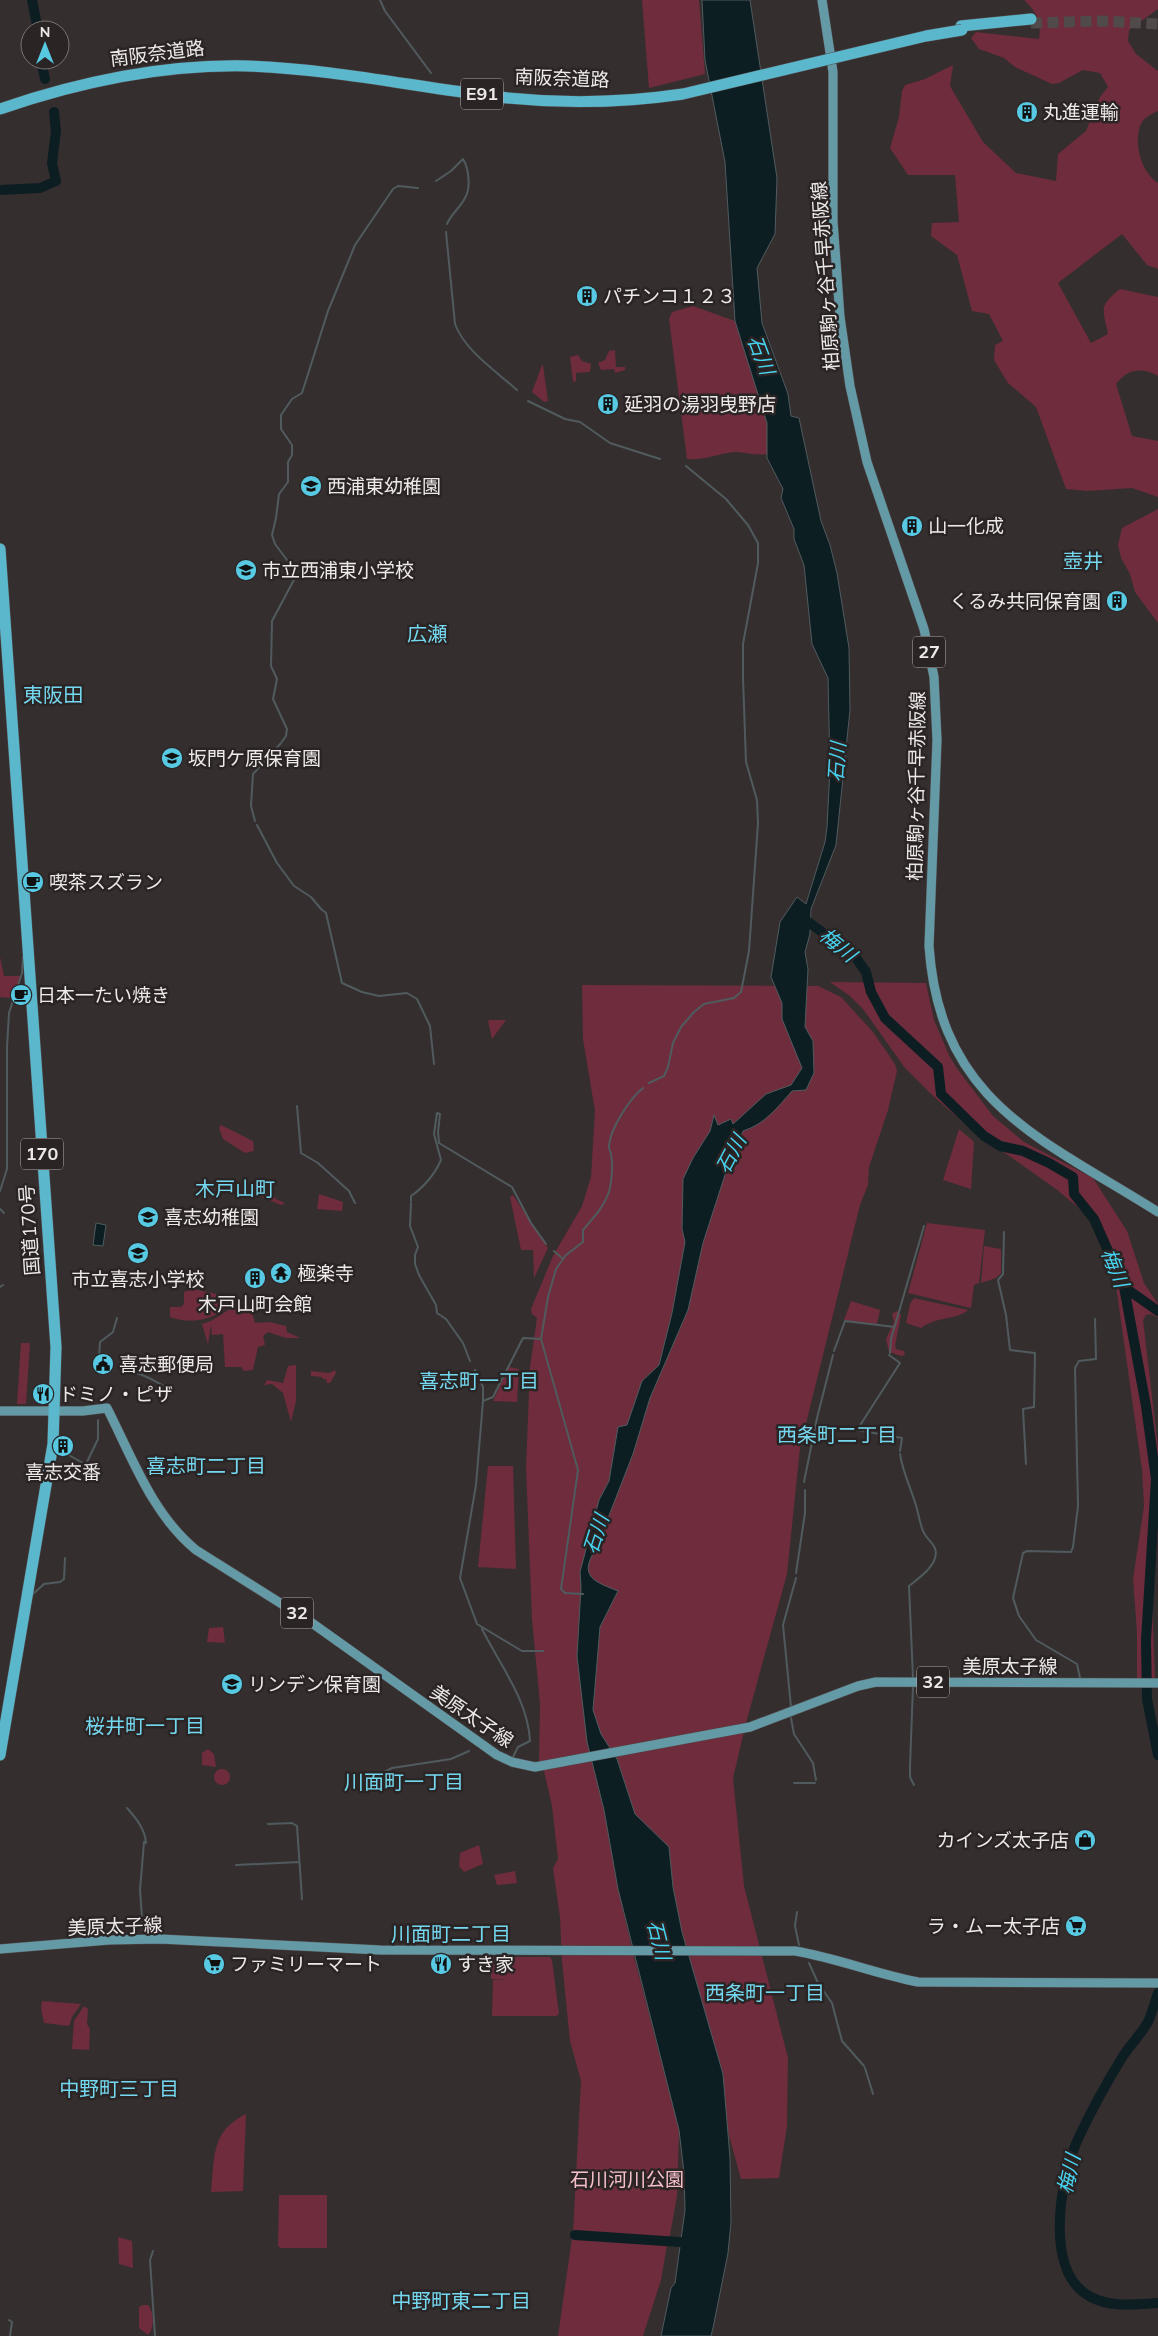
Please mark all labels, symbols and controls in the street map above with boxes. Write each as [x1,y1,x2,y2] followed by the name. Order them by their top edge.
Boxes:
[20,20,70,70] north arrow
[40,23,50,41] text: N
[108,35,206,71] street label: 南阪奈道路
[514,64,610,92] street label: 南阪奈道路
[461,78,503,110] road number: E91
[1015,100,1039,124] building icon: 丸進運輸
[1043,100,1119,124] place label: 丸進運輸
[806,180,844,372] street label: 柏原駒ヶ谷千早赤阪線
[575,284,599,308] building icon: パチンコ１２３
[603,284,736,308] place label: パチンコ１２３
[743,332,781,380] water label: 石川
[596,392,620,416] building icon: 延羽の湯羽曳野店
[624,392,776,416] place label: 延羽の湯羽曳野店
[299,474,323,498] school or university icon: 西浦東幼稚園
[327,474,441,498] place label: 西浦東幼稚園
[900,514,924,538] building icon: 山一化成
[928,514,1004,538] place label: 山一化成
[1063,548,1103,573] district label: 壺井
[234,558,258,582] school or university icon: 市立西浦東小学校
[262,558,414,582] place label: 市立西浦東小学校
[949,589,1101,613] place label: くるみ共同保育園
[1105,589,1129,613] building icon: くるみ共同保育園
[407,621,447,646] district label: 広瀬
[913,636,945,668] road number: 27
[23,682,83,707] district label: 東阪田
[902,691,930,881] street label: 柏原駒ヶ谷千早赤阪線
[823,739,851,783] water label: 石川
[160,746,184,770] school or university icon: 坂門ケ原保育園
[188,746,321,770] place label: 坂門ケ原保育園
[21,870,45,894] cafe icon: 喫茶スズラン
[49,870,163,894] place label: 喫茶スズラン
[815,922,863,968] water label: 梅川
[9,983,33,1007] cafe icon: 日本一たい焼き
[37,983,170,1007] place label: 日本一たい焼き
[710,1128,752,1177] water label: 石川
[21,1138,63,1170] road number: 170
[195,1176,275,1201] district label: 木戸山町
[14,1184,44,1276] street label: 国道170号
[136,1205,160,1229] school or university icon: 喜志幼稚園
[164,1205,259,1229] place label: 喜志幼稚園
[126,1241,150,1265] school or university icon: 市立喜志小学校
[1096,1245,1135,1293] water label: 梅川
[269,1261,293,1285] temple icon: 極楽寺
[297,1261,354,1285] place label: 極楽寺
[243,1266,267,1290] building icon: 木戸山町会館
[71,1267,205,1291] place label: 市立喜志小学校
[198,1292,312,1316] place label: 木戸山町会館
[91,1352,115,1376] public building icon: 喜志郵便局
[119,1352,214,1376] place label: 喜志郵便局
[419,1368,539,1393] district label: 喜志町一丁目
[31,1382,55,1406] restaurant icon: ドミノ・ピザ
[59,1382,173,1406] place label: ドミノ・ピザ
[777,1422,897,1447] district label: 西条町二丁目
[51,1434,75,1458] building icon: 喜志交番
[146,1453,266,1478] district label: 喜志町二丁目
[25,1460,101,1484] place label: 喜志交番
[577,1509,614,1557] water label: 石川
[281,1598,313,1629] road number: 32
[962,1654,1058,1678] street label: 美原太子線
[917,1666,949,1698] road number: 32
[220,1672,244,1696] school or university icon: リンデン保育園
[248,1672,381,1696] place label: リンデン保育園
[426,1679,518,1753] street label: 美原太子線
[85,1713,205,1738] district label: 桜井町一丁目
[344,1769,464,1794] district label: 川面町一丁目
[936,1828,1069,1852] place label: カインズ太子店
[1073,1828,1097,1852] shop icon: カインズ太子店
[67,1912,163,1940] street label: 美原太子線
[927,1914,1060,1938] place label: ラ・ムー太子店
[1064,1914,1088,1938] supermarket icon: ラ・ムー太子店
[643,1917,677,1964] water label: 石川
[391,1921,511,1946] district label: 川面町二丁目
[202,1952,226,1976] supermarket icon: ファミリーマート
[230,1952,382,1976] place label: ファミリーマート
[429,1952,453,1976] restaurant icon: すき家
[457,1952,514,1976] place label: すき家
[705,1980,825,2005] district label: 西条町一丁目
[59,2076,179,2101] district label: 中野町三丁目
[1052,2150,1086,2196] water label: 梅川
[570,2167,684,2191] park label: 石川河川公園
[391,2288,531,2313] district label: 中野町東二丁目

